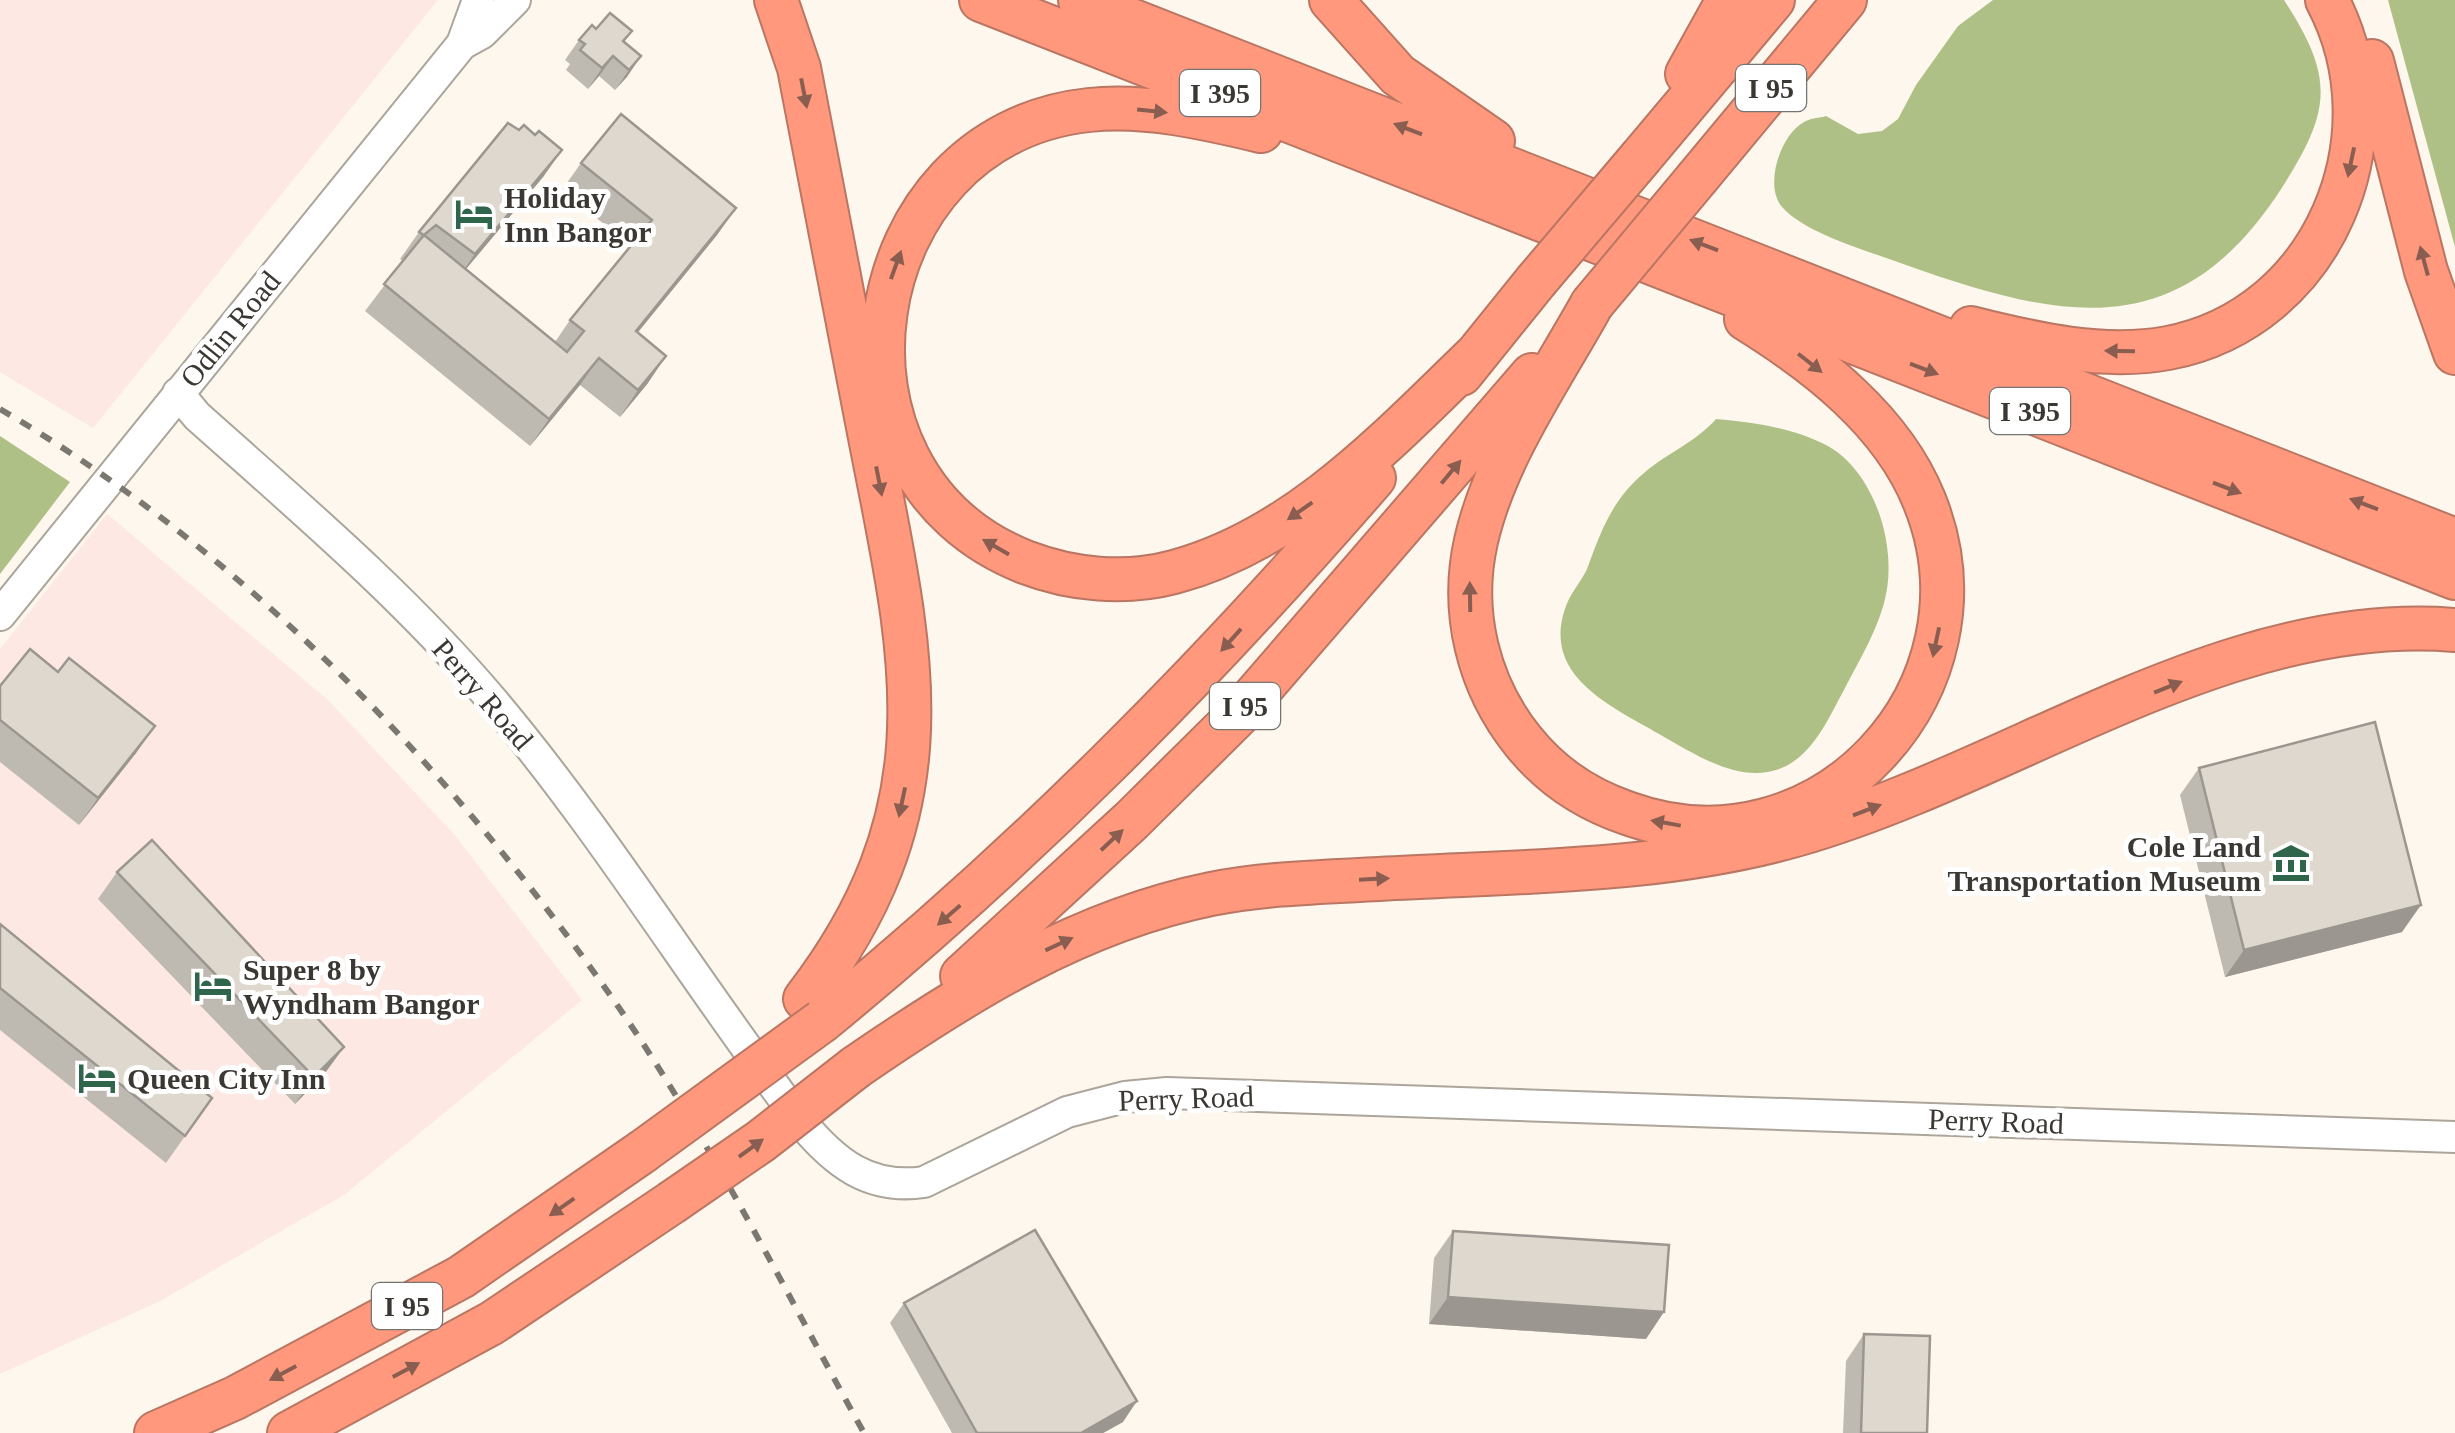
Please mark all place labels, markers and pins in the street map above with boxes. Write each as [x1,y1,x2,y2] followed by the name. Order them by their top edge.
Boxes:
[504,181,652,248] place label: Holiday Inn Bangor
[453,193,495,235] hotel icon: Holiday Inn Bangor
[1947,830,2261,897] place label: Cole Land Transportation Museum
[2270,842,2312,884] museum icon: Cole Land Transportation Museum
[243,953,479,1020] place label: Super 8 by Wyndham Bangor
[192,965,234,1007] hotel icon: Super 8 by Wyndham Bangor
[76,1057,118,1099] hotel icon: Queen City Inn
[127,1062,326,1095] place label: Queen City Inn

